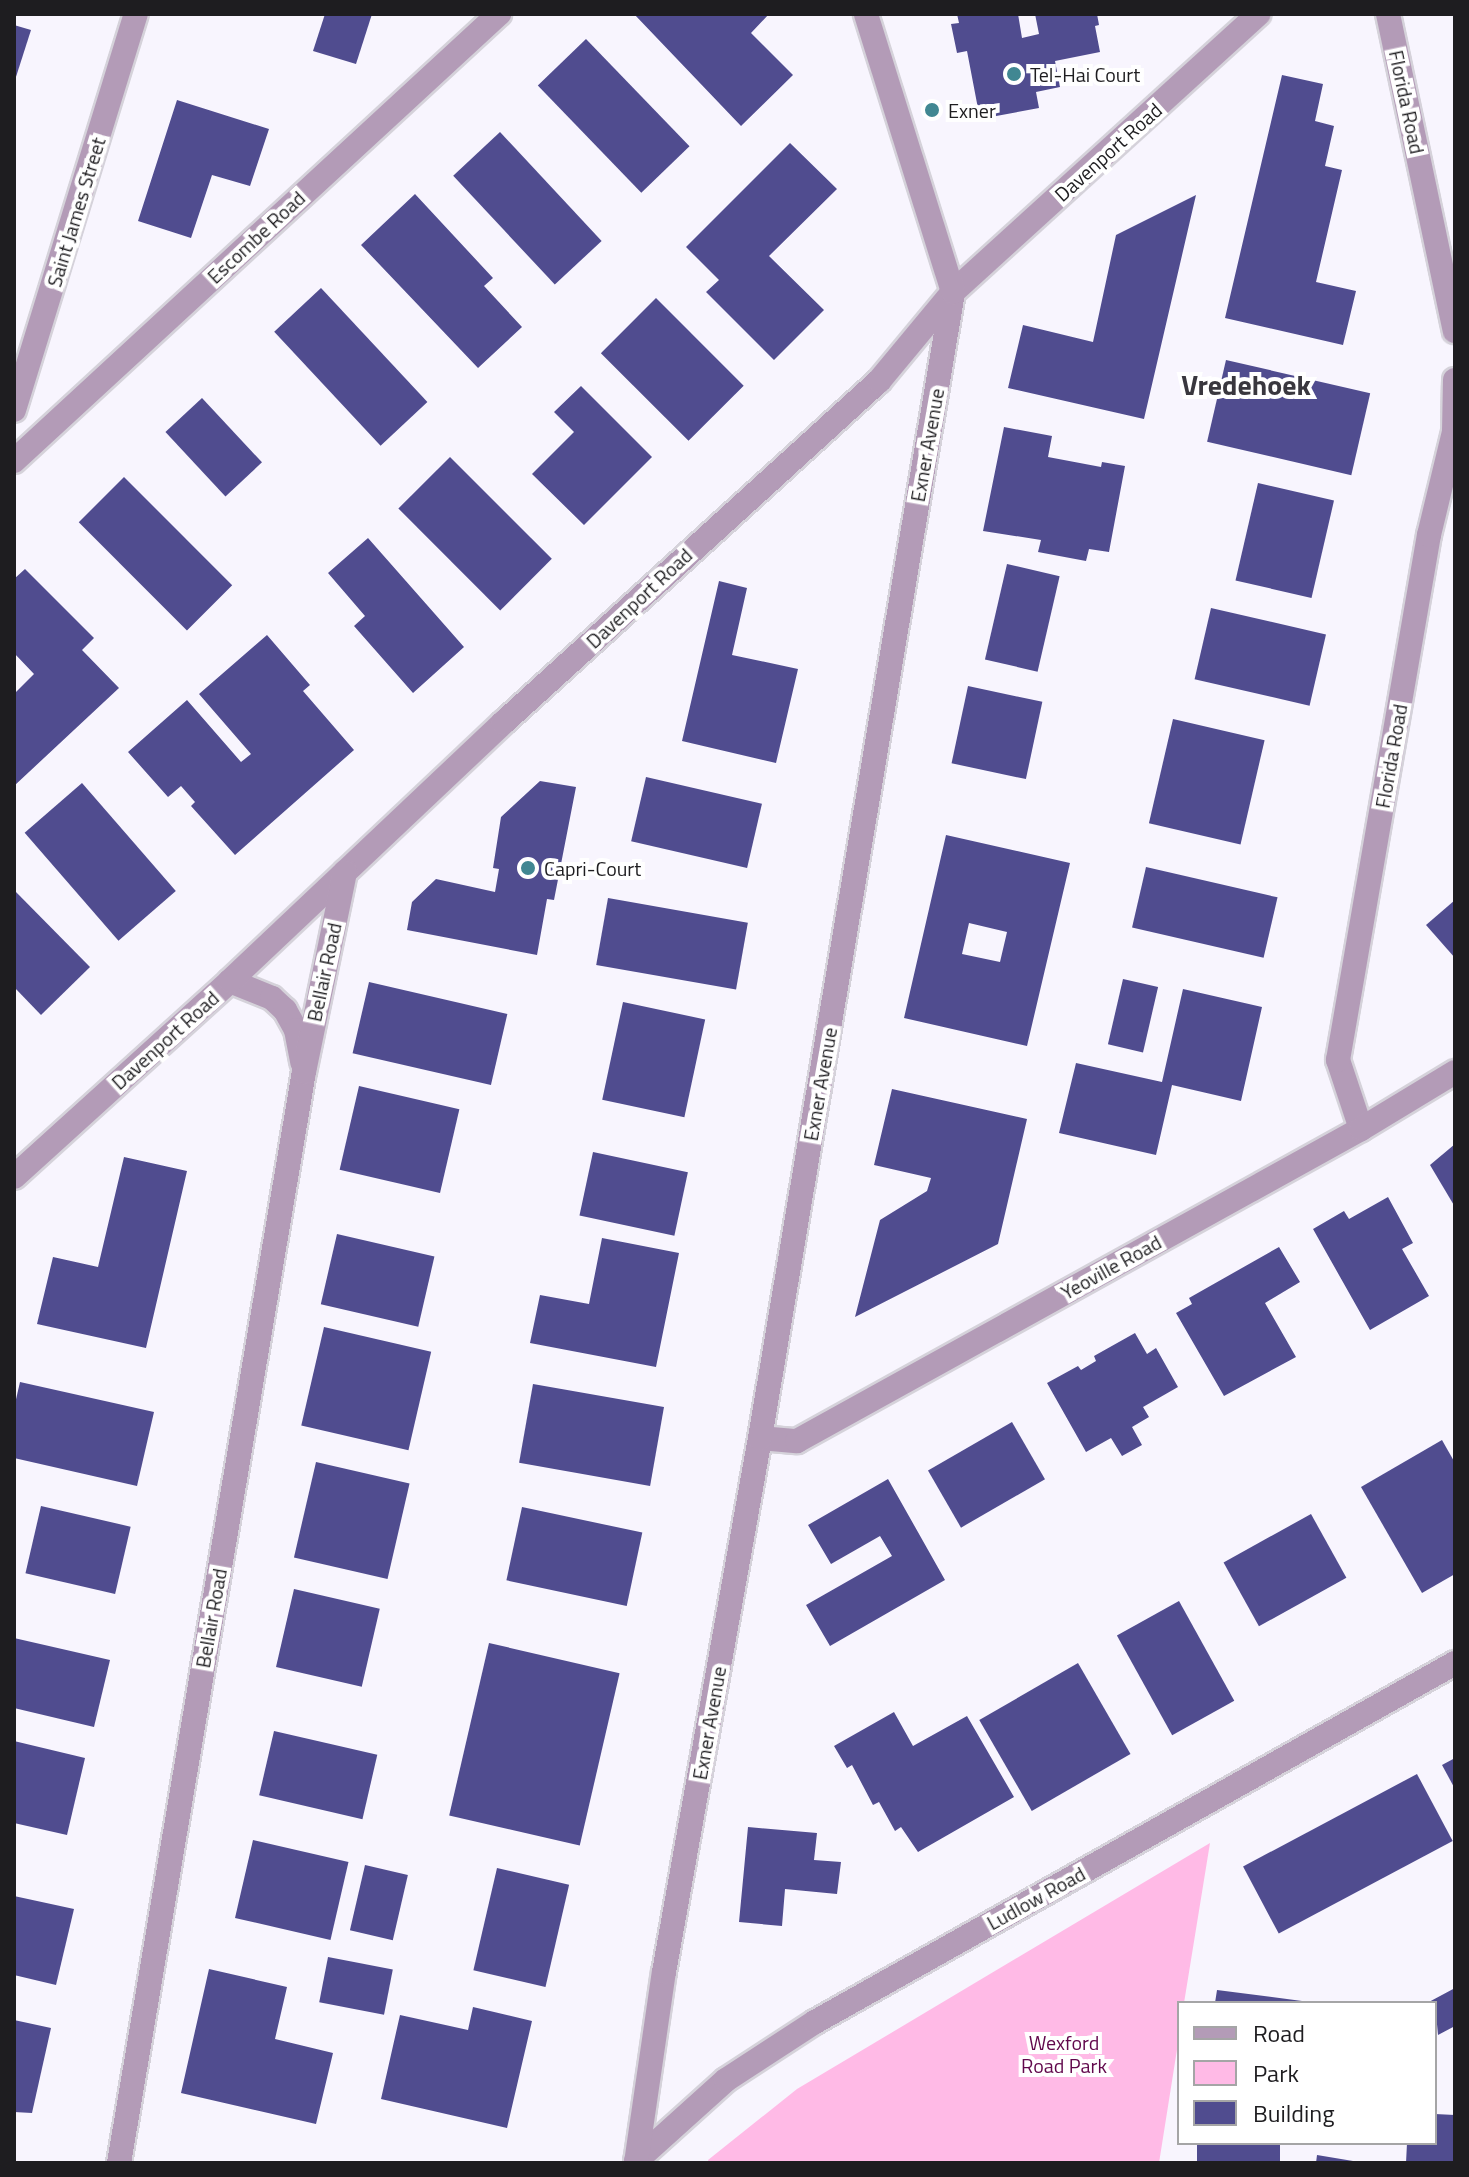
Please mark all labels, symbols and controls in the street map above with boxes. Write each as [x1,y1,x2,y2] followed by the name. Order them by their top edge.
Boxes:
[1384,48,1430,156] street label: Florida Road
[1030,62,1140,86] place label: Tel-Hai Court
[1005,65,1023,83] marker: Tel-Hai Court
[948,98,996,122] place label: Exner
[1049,98,1167,206] street label: Davenport Road
[923,101,941,119] marker: Exner
[42,134,110,290] street label: Saint James Street
[202,186,310,288] street label: Escombe Road
[1181,368,1311,402] district label: Vredehoek
[905,386,949,504] street label: Exner Avenue
[581,543,697,653] street label: Davenport Road
[1370,702,1412,810] street label: Florida Road
[544,856,641,880] place label: Capri-Court
[519,859,537,877] marker: Capri-Court
[302,920,346,1024] street label: Bellair Road
[106,986,224,1094] street label: Davenport Road
[798,1025,842,1143] street label: Exner Avenue
[1057,1230,1165,1304] street label: Yeoville Road
[190,1566,232,1670] street label: Bellair Road
[687,1664,731,1782] street label: Exner Avenue
[983,1861,1089,1935] street label: Ludlow Road
[1177,2001,1437,2145] legend
[1253,2015,1305,2051] text: Road
[1021,2030,1107,2077] park label: Wexford Road Park
[1253,2055,1299,2091] text: Park
[1253,2095,1335,2131] text: Building

